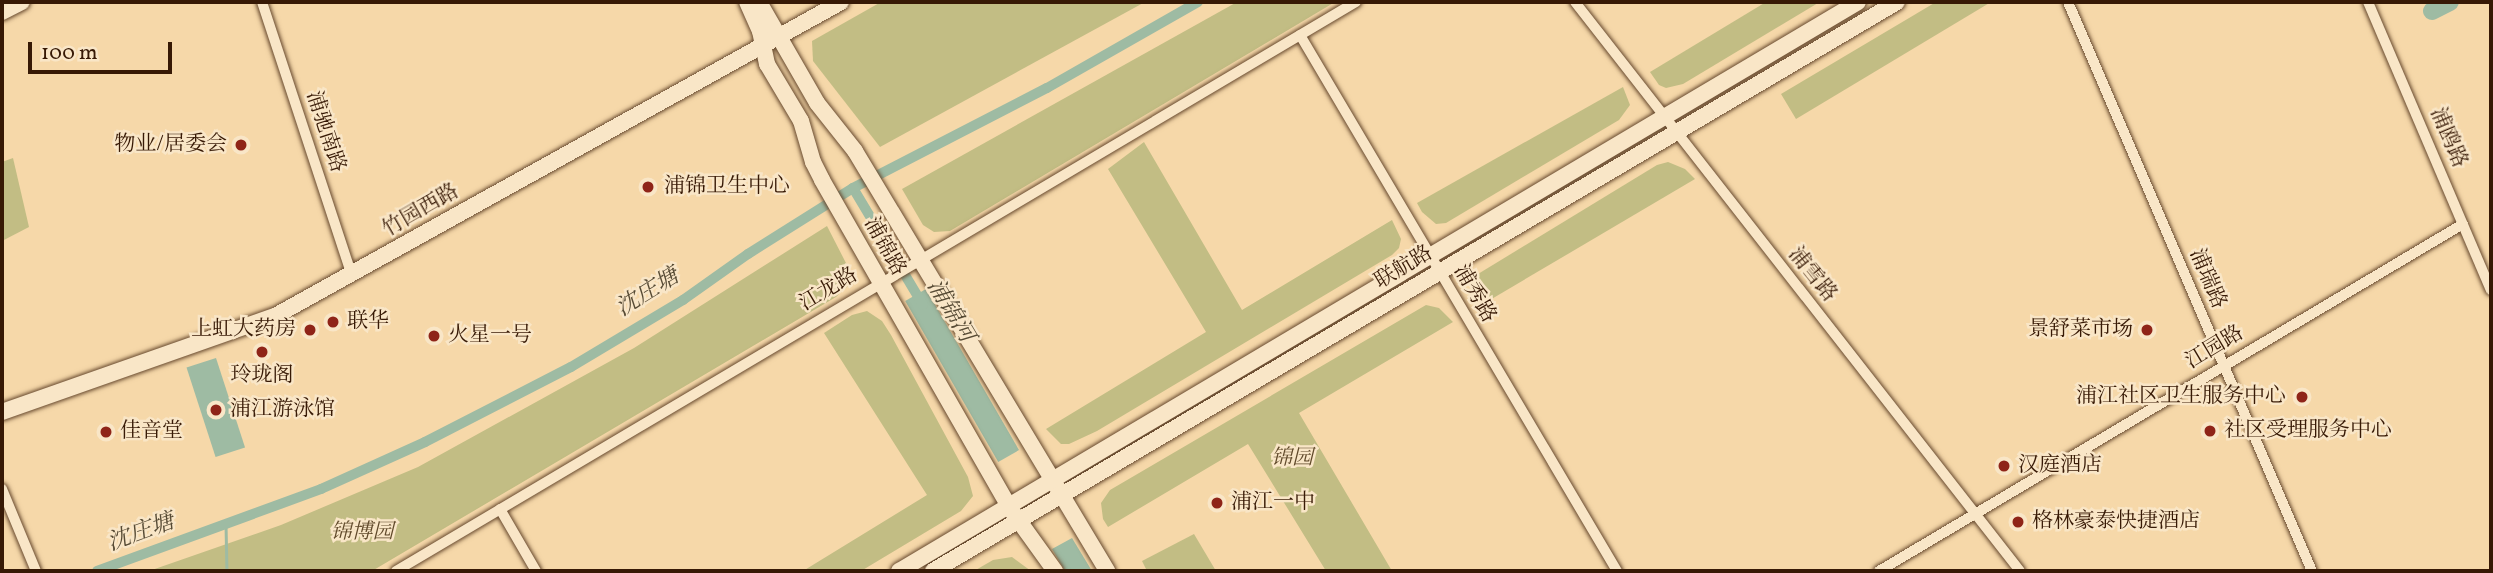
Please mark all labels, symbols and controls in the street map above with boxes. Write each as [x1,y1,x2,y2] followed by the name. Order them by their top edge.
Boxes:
[32,28,175,72] scale bar
[41,39,98,68] text: 100 m
[300,88,350,176] street label: 浦驰南路
[2424,104,2472,172] street label: 浦鸥路
[114,132,227,158] place label: 物业/居委会
[233,137,249,153] marker: 物业/居委会
[664,174,790,200] place label: 浦锦卫生中心
[638,177,658,197] marker: 浦锦卫生中心
[378,179,464,243] street label: 竹园西路
[858,213,910,281] street label: 浦锦路
[1371,241,1437,295] street label: 联航路
[1782,243,1842,307] street label: 浦雪路
[2183,245,2231,313] street label: 浦瑞路
[1447,260,1501,328] street label: 浦秀路
[611,263,685,323] water label: 沈庄塘
[796,263,862,317] street label: 江龙路
[920,274,980,348] water label: 浦锦河
[347,309,389,335] place label: 联华
[325,314,341,330] marker: 联华
[191,317,296,343] place label: 上虹大药房
[2028,317,2133,343] place label: 景舒菜市场
[2182,321,2248,375] street label: 江园路
[302,322,318,338] marker: 上虹大药房
[2139,322,2155,338] marker: 景舒菜市场
[448,323,532,349] place label: 火星一号
[426,328,442,344] marker: 火星一号
[254,344,270,360] marker: 玲珑阁
[231,363,293,389] place label: 玲珑阁
[2076,384,2286,410] place label: 浦江社区卫生服务中心
[2292,387,2312,407] marker: 浦江社区卫生服务中心
[230,397,335,423] place label: 浦江游泳馆
[208,402,224,418] marker: 浦江游泳馆
[2224,418,2392,444] place label: 社区受理服务中心
[120,419,183,445] place label: 佳音堂
[2202,423,2218,439] marker: 社区受理服务中心
[98,424,114,440] marker: 佳音堂
[1271,446,1313,472] park label: 锦园
[2018,453,2102,479] place label: 汉庭酒店
[1996,458,2012,474] marker: 汉庭酒店
[1231,490,1315,516] place label: 浦江一中
[1209,495,1225,511] marker: 浦江一中
[104,508,178,558] water label: 沈庄塘
[2032,509,2200,535] place label: 格林豪泰快捷酒店
[2010,514,2026,530] marker: 格林豪泰快捷酒店
[331,520,393,546] park label: 锦博园

